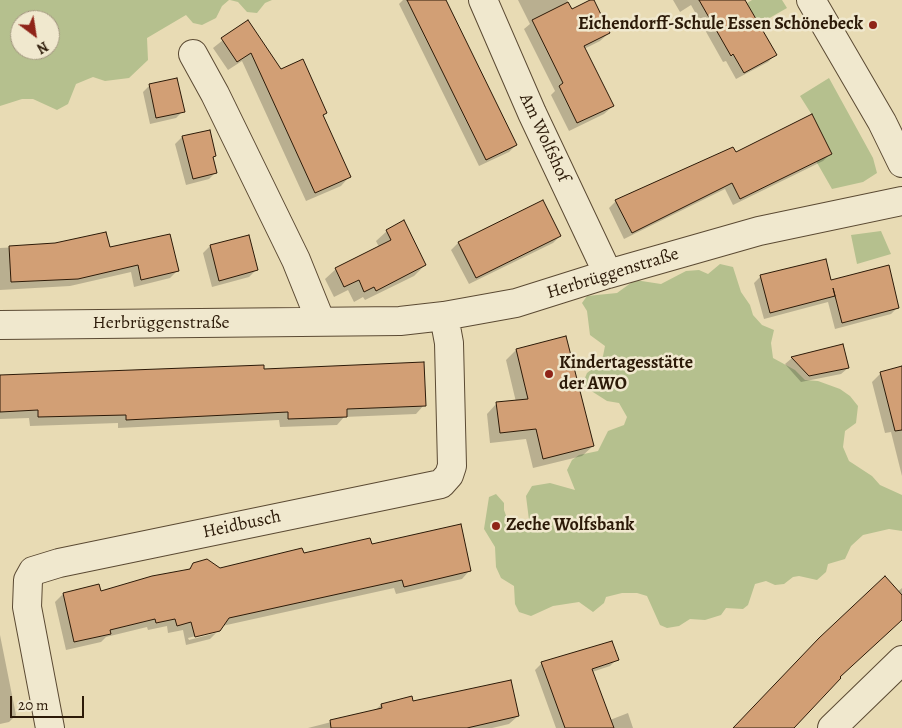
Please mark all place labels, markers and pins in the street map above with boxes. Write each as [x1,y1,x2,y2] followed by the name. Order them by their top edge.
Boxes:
[578,14,863,36] place label: Eichendorff-Schule Essen Schönebeck
[867,19,879,31] marker: Eichendorff-Schule Essen Schönebeck
[559,353,693,396] place label: Kindertagesstätte der AWO
[543,368,555,380] marker: Kindertagesstätte der AWO
[506,515,634,537] place label: Zeche Wolfsbank
[490,520,502,532] marker: Zeche Wolfsbank

